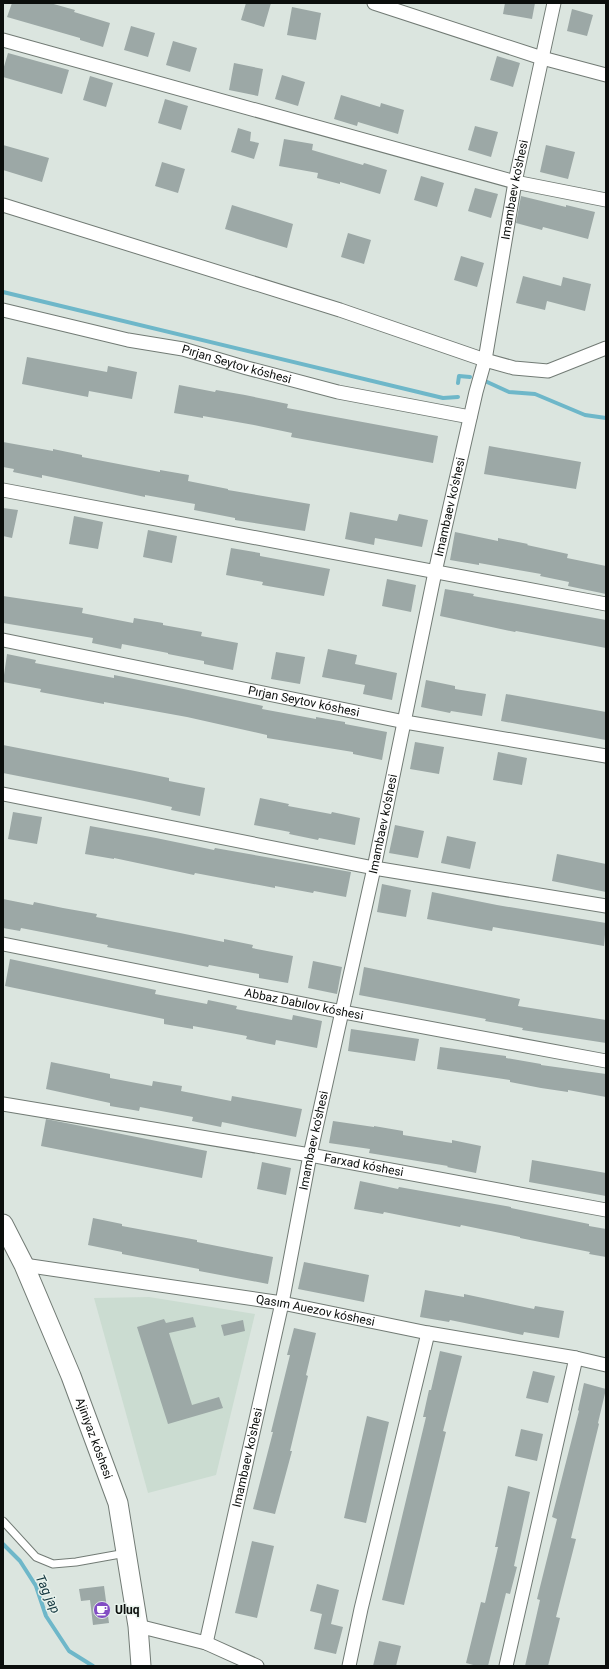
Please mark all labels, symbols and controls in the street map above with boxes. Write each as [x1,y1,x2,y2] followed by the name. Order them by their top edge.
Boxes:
[498,138,531,241] street label: Imambaev ko'shesi
[180,342,293,386] street label: Pırjan Seytov kóshesi
[432,456,468,558] street label: Imambaev ko'shesi
[247,683,361,720] street label: Pırjan Seytov kóshesi
[366,773,400,875] street label: Imambaev ko'shesi
[244,986,365,1023] street label: Abbaz Dabılov kóshesi
[296,1089,331,1191] street label: Imambaev ko'shesi
[323,1151,405,1179] street label: Farxad kóshesi
[255,1292,376,1329] street label: Qasım Auezov kóshesi
[73,1396,115,1481] street label: Ajiniyaz kóshesi
[230,1407,265,1509] street label: Imambaev ko'shesi
[33,1572,63,1616] water label: Tag jap
[92,1600,112,1620] cafe icon: Uluq
[115,1603,140,1617] place label: Uluq

